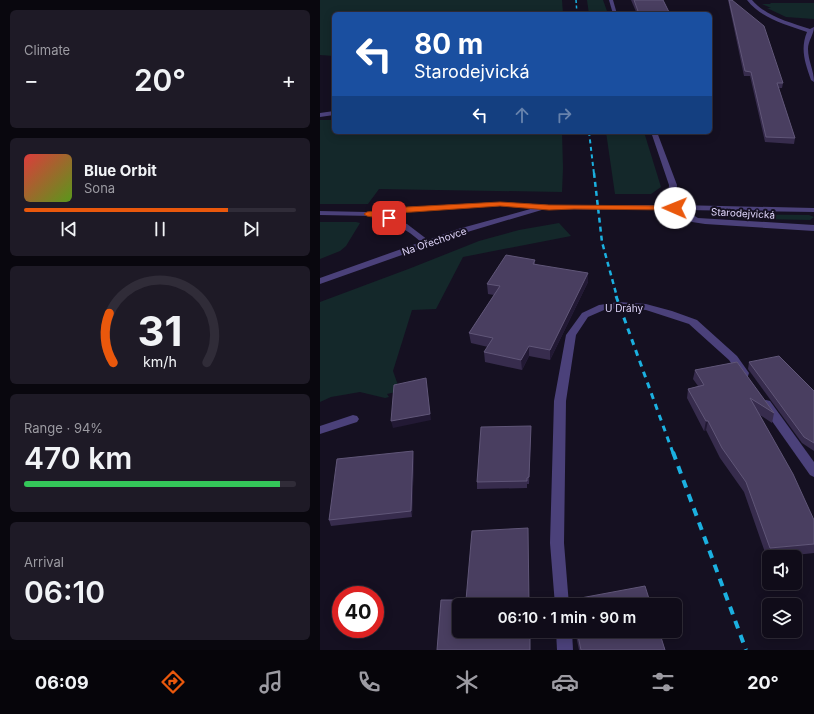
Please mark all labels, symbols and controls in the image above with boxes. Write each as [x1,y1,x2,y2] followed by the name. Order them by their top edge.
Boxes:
[414,27,483,61] text: 80 m
[348,28,400,80] icon: left
[24,42,70,58] text: Climate
[414,61,530,82] text: Starodejvická
[134,62,186,98] text: 20°
[24,67,39,93] text: −
[281,67,296,93] text: +
[469,104,491,126] icon: left
[511,104,533,126] icon: ahead
[553,104,575,126] icon: right
[84,161,157,180] text: Blue Orbit
[84,180,115,196] text: Sona
[654,187,696,229] position arrow
[372,201,406,235] pin
[711,205,775,221] street label: Starodejvická
[378,207,400,229] icon: arrive
[58,218,80,240] icon: previous
[149,218,171,240] icon: pause
[240,218,262,240] icon: next
[400,224,468,258] street label: Na Ořechovce
[605,302,643,314] street label: U Dráhy
[138,306,182,356] text: 31
[143,353,177,370] text: km/h
[24,420,103,436] text: Range · 94%
[24,440,132,476] text: 470 km
[762,550,802,638] map controls
[762,550,802,590] button: sound
[24,554,64,570] text: Arrival
[24,574,105,610] text: 06:10
[332,586,384,638] speed limit sign: 40
[762,598,802,638] button: layers
[498,608,636,627] text: 06:10 · 1 min · 90 m
[159,668,187,696] icon: directions
[257,668,285,696] icon: music
[355,668,383,696] icon: phone
[453,668,481,696] icon: climate
[551,668,579,696] icon: car
[649,668,677,696] icon: filters
[35,672,89,693] text: 06:09
[747,672,779,693] text: 20°

